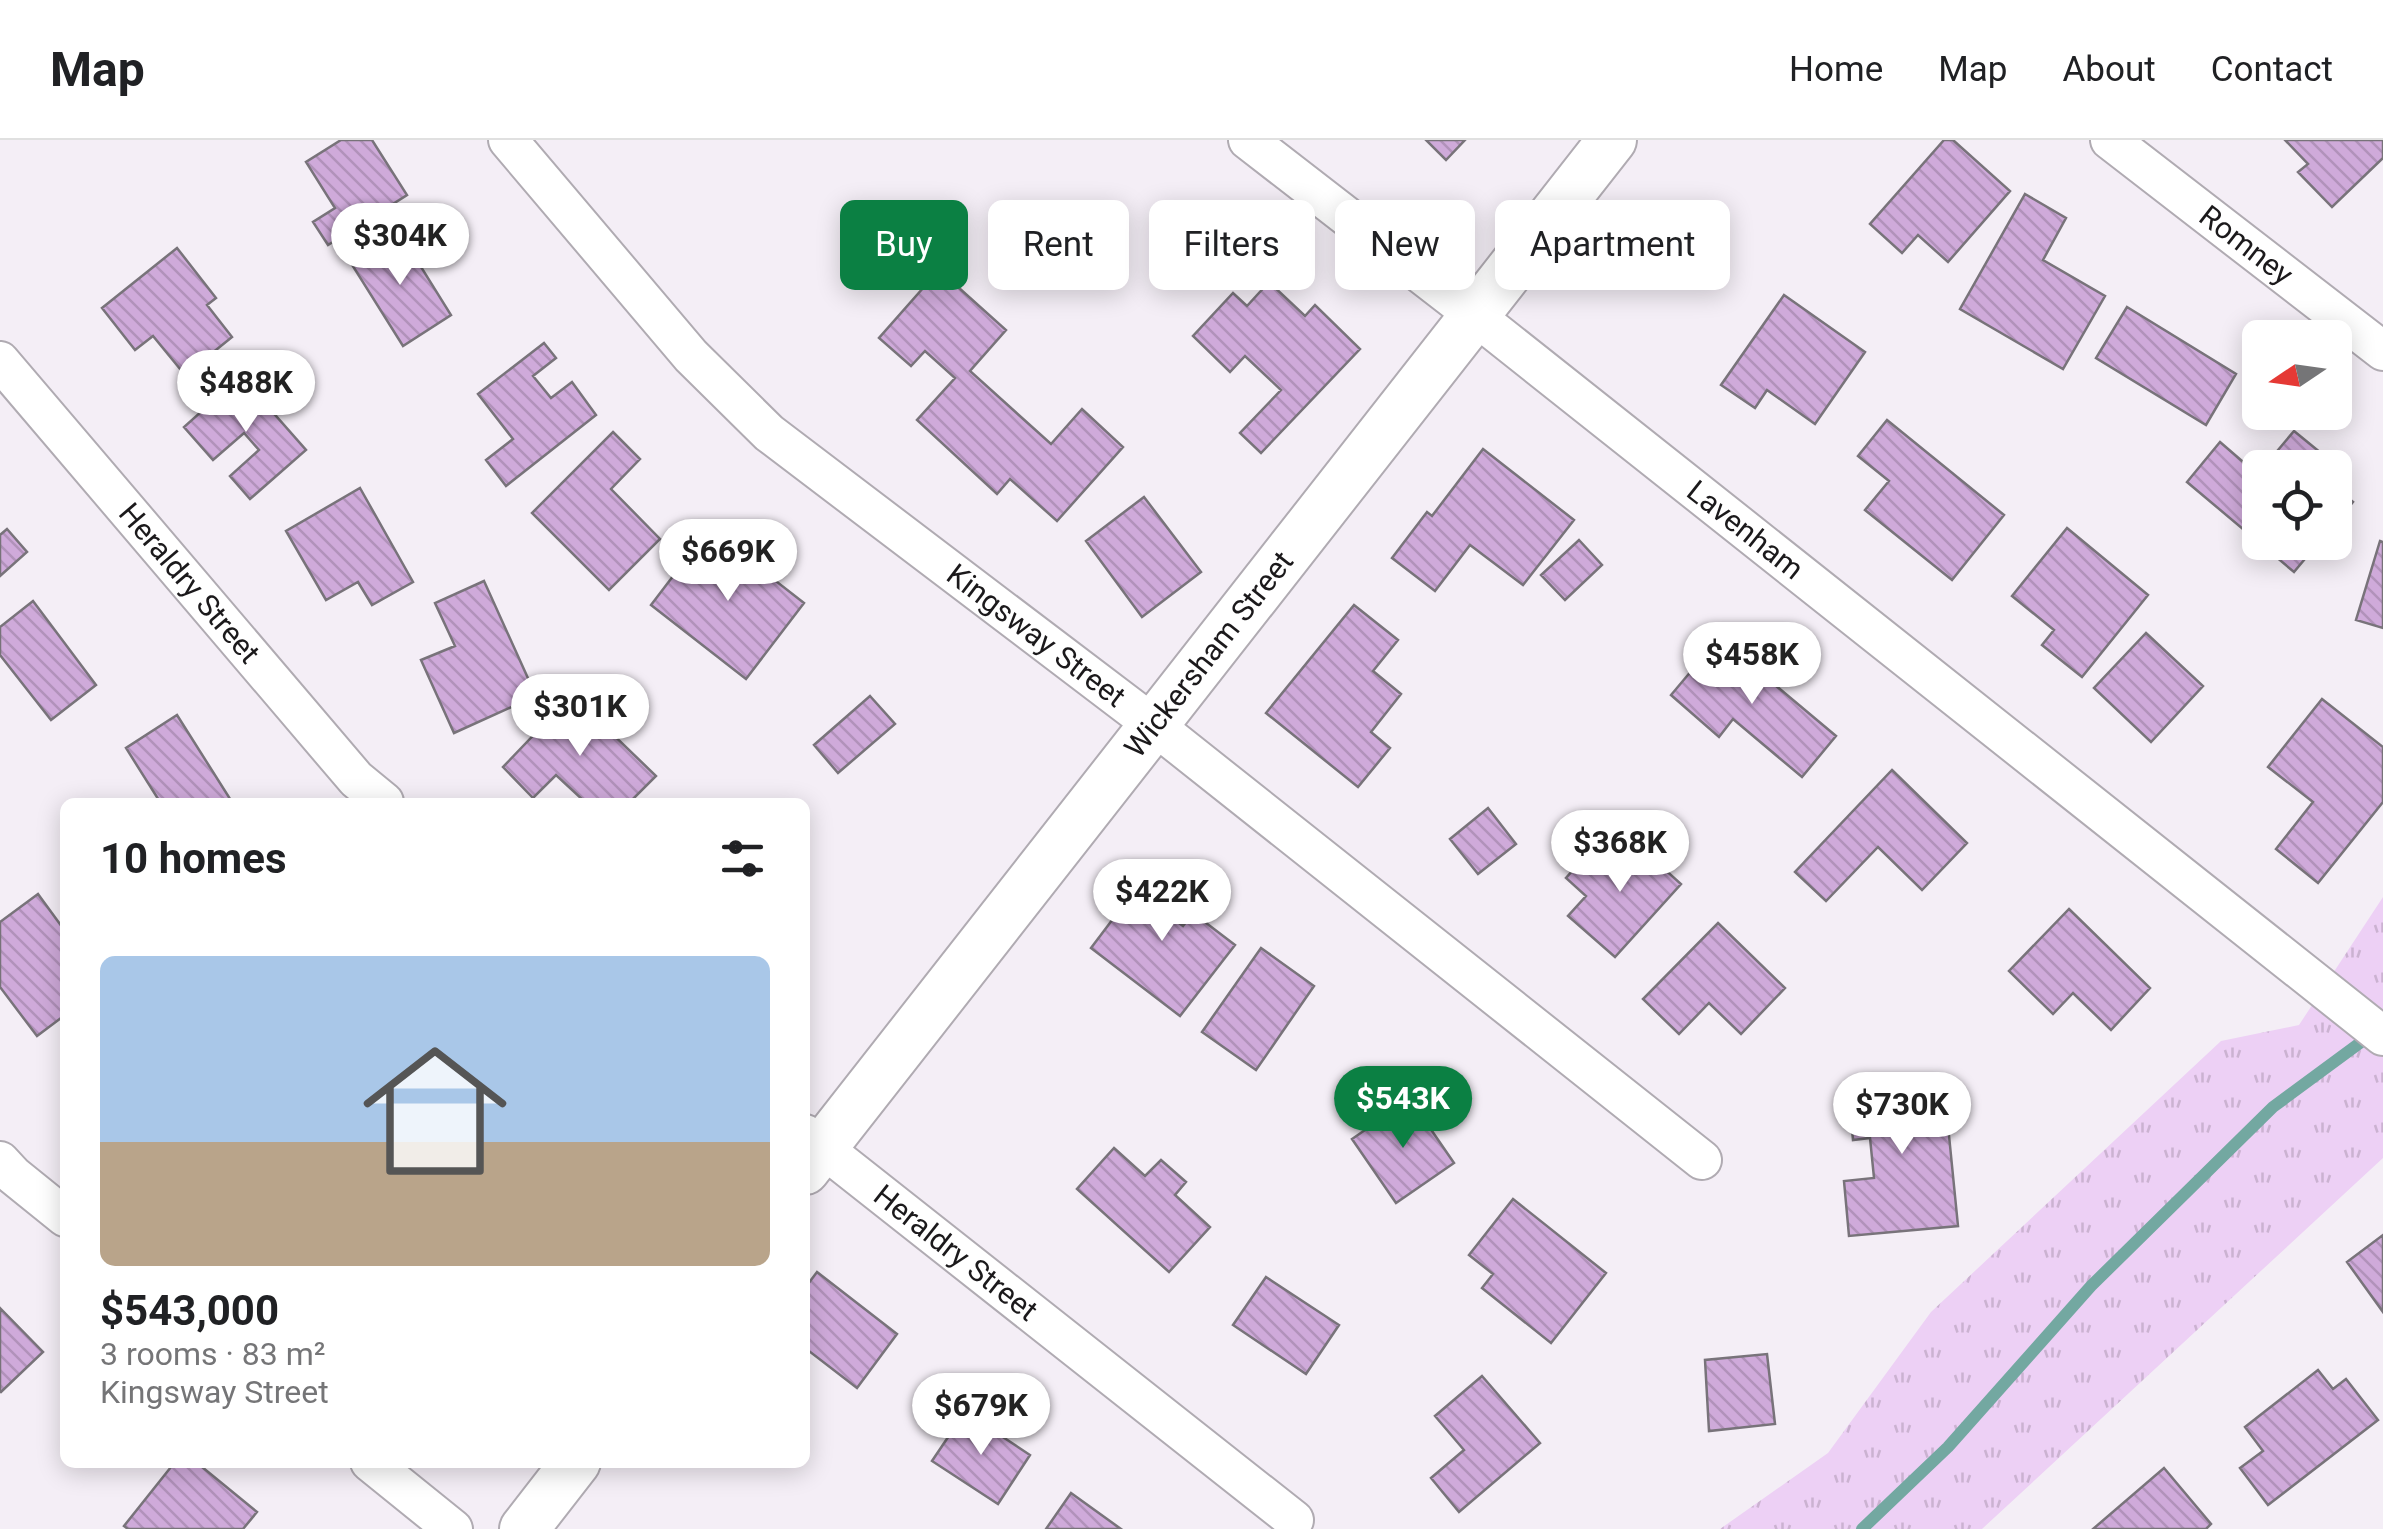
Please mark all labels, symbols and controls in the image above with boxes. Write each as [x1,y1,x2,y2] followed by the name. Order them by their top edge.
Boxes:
[50,41,145,98] text: Map
[1789,49,1883,90] text: Home
[1938,49,2007,90] text: Map
[2062,49,2156,90] text: About
[2211,49,2333,90] text: Contact
[2193,198,2300,292] street label: Romney
[840,200,968,290] chip: Buy
[988,200,1129,290] chip: Rent
[1149,200,1315,290] chip: Filters
[1335,200,1475,290] chip: New
[1495,200,1730,290] chip: Apartment
[330,203,470,288] pin: $304K
[353,216,447,254] text: $304K
[2242,320,2352,430] north arrow
[2242,320,2352,560] map controls
[176,350,316,435] pin: $488K
[199,363,293,401] text: $488K
[2242,450,2352,560] button: locate
[1680,473,1811,586] street label: Lavenham
[112,496,267,670] street label: Heraldry Street
[658,519,798,604] pin: $669K
[681,532,775,570] text: $669K
[1117,544,1300,764] street label: Wickersham Street
[940,557,1132,714] street label: Kingsway Street
[1682,622,1822,707] pin: $458K
[1705,635,1799,673] text: $458K
[510,674,650,759] pin: $301K
[533,687,627,725] text: $301K
[1550,810,1690,895] pin: $368K
[1573,823,1667,861] text: $368K
[715,831,770,886] icon: filters
[100,834,287,883] text: 10 homes
[1092,859,1232,944] pin: $422K
[1115,872,1209,910] text: $422K
[345,1021,525,1201] icon: home
[1333,1066,1473,1151] pin: $543K
[1832,1072,1972,1157] pin: $730K
[1356,1079,1450,1117] text: $543K
[1855,1085,1949,1123] text: $730K
[867,1177,1045,1328] street label: Heraldry Street
[100,1286,279,1335] text: $543,000
[100,1335,325,1373] text: 3 rooms · 83 m²
[100,1373,329,1411] text: Kingsway Street
[911,1373,1051,1458] pin: $679K
[934,1386,1028,1424] text: $679K

